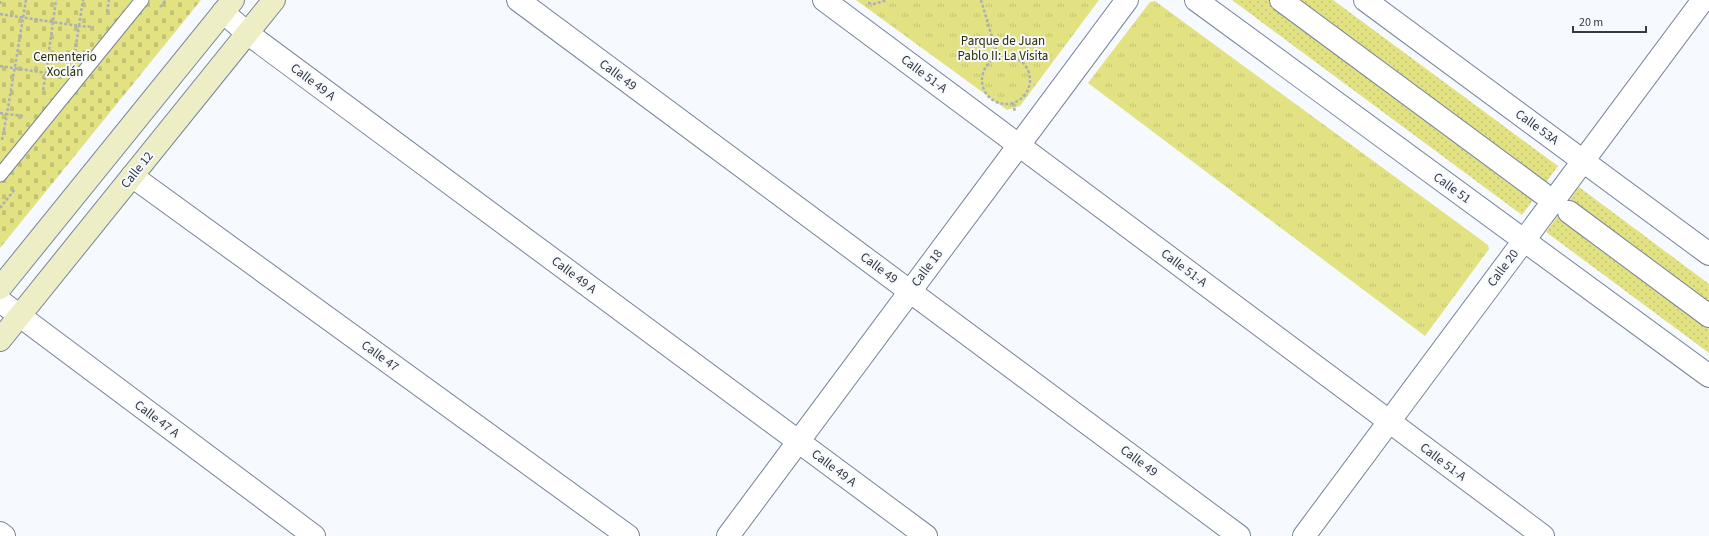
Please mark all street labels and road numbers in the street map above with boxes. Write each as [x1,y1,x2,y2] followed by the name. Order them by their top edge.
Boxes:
[897,51,952,98] street label: Calle 51-A
[596,55,640,95] street label: Calle 49
[287,59,340,105] street label: Calle 49 A
[1512,105,1563,149] street label: Calle 53A
[117,148,157,192] street label: Calle 12
[1429,168,1475,208] street label: Calle 51
[1157,245,1212,292] street label: Calle 51-A
[907,246,947,290] street label: Calle 18
[1483,246,1523,290] street label: Calle 20
[857,248,901,288] street label: Calle 49
[548,252,601,298] street label: Calle 49 A
[357,336,403,376] street label: Calle 47
[131,396,184,442] street label: Calle 47 A
[1416,439,1471,486] street label: Calle 51-A
[1117,441,1161,481] street label: Calle 49
[808,445,861,491] street label: Calle 49 A

